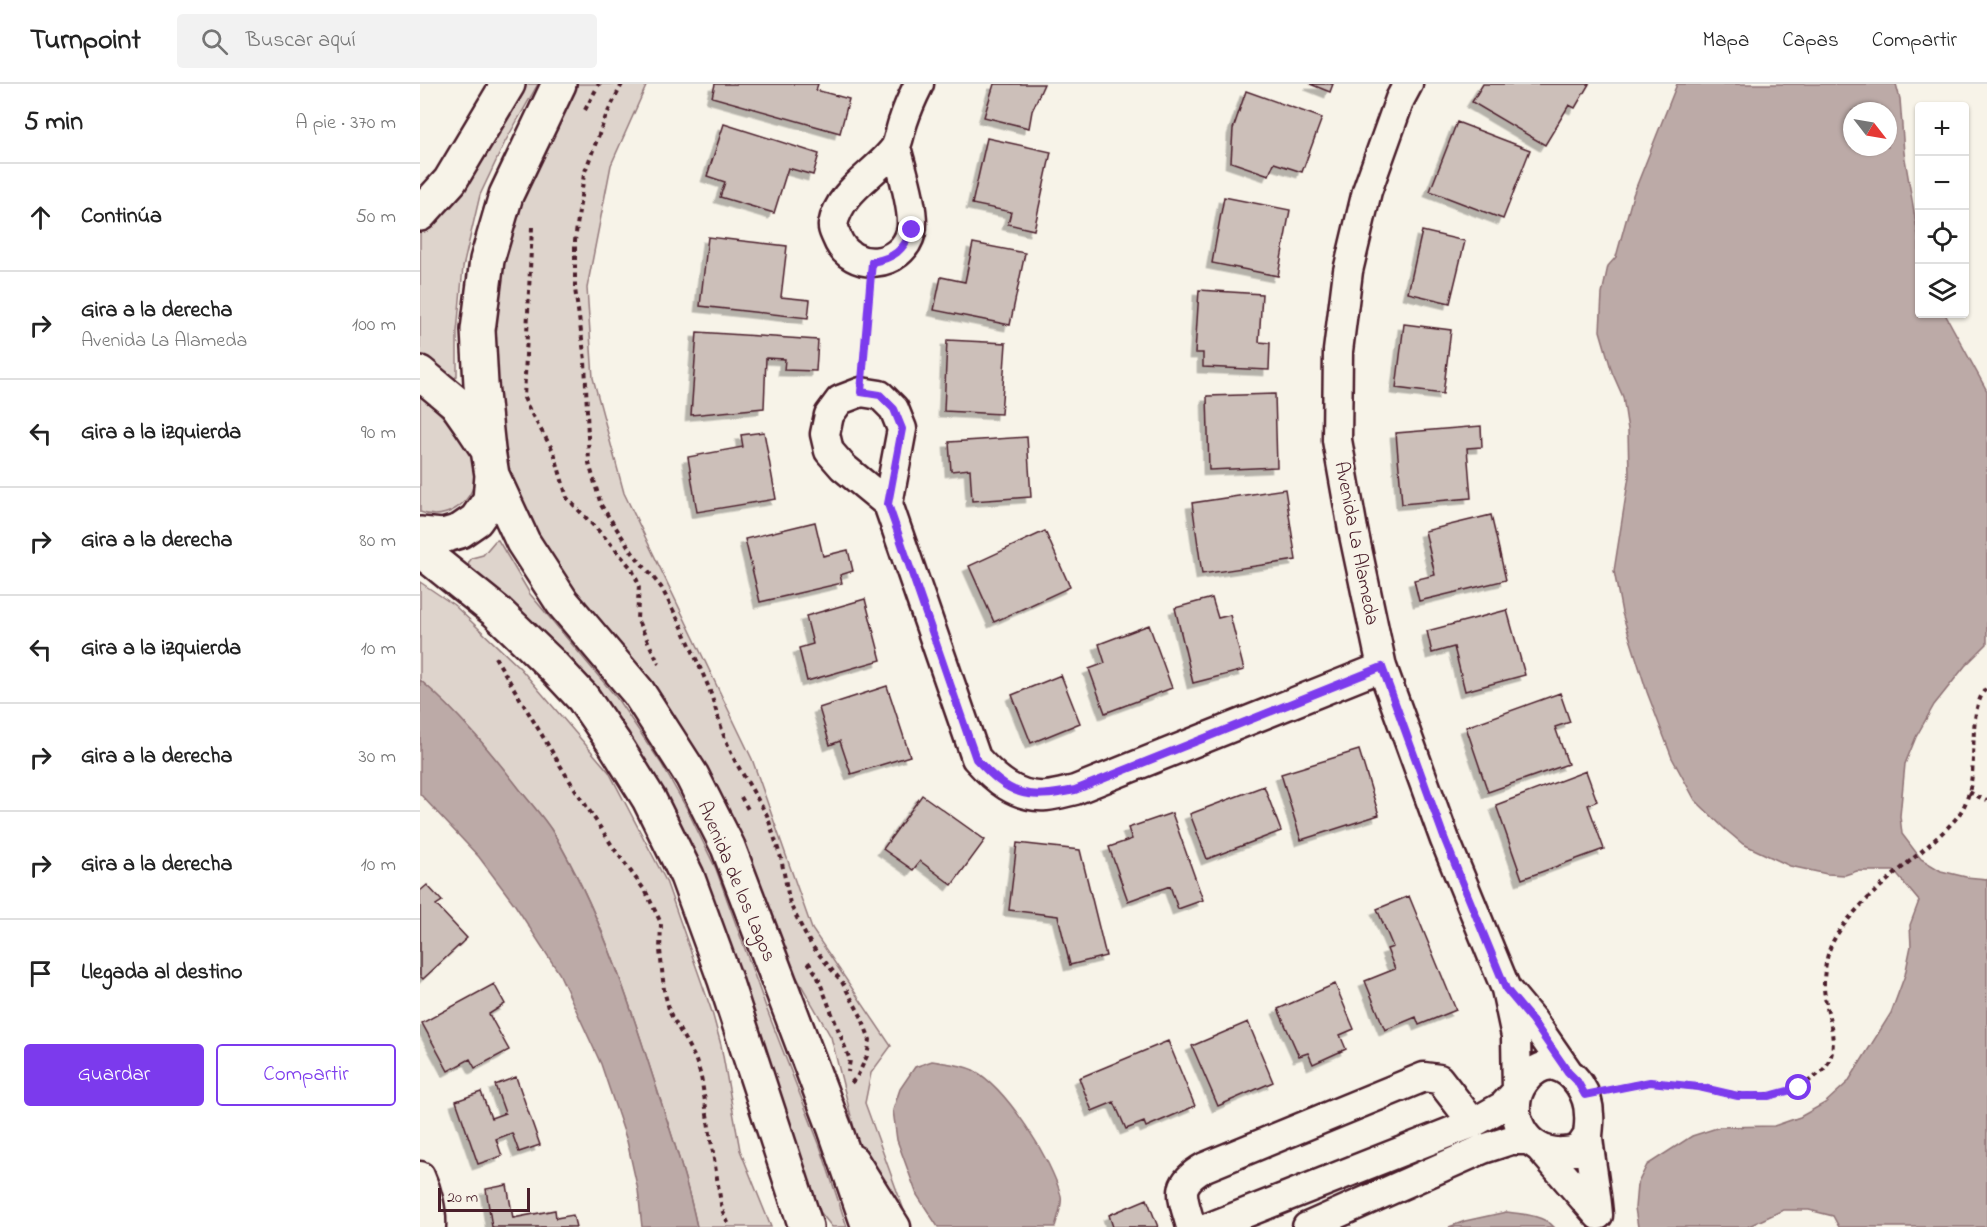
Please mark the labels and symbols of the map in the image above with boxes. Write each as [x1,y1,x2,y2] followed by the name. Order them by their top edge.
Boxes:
[1843,102,1897,156] north arrow
[898,216,924,242] route end
[1325,459,1386,628] street label: Avenida La Alameda
[688,797,783,967] street label: Avenida de los Lagos
[1785,1074,1811,1100] route start
[438,1185,530,1212] scale bar

